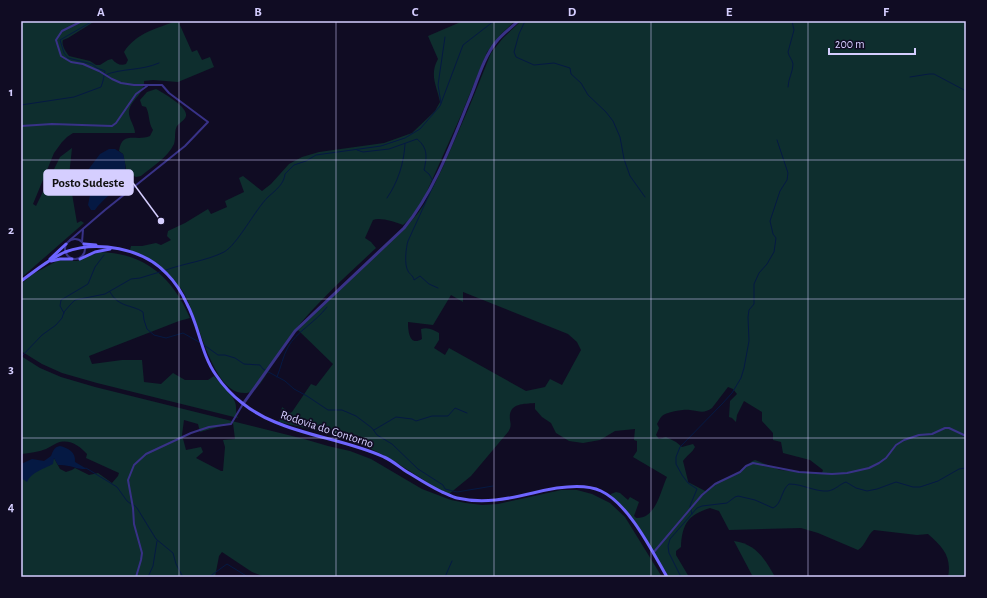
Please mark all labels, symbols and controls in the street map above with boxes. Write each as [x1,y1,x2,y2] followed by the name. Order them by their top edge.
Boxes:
[97,6,105,19] text: A
[254,6,262,19] text: B
[412,6,419,19] text: C
[568,6,577,19] text: D
[726,6,733,19] text: E
[883,6,890,19] text: F
[829,30,915,56] scale bar
[835,38,865,50] text: 200 m
[9,86,13,99] text: 1
[44,170,133,195] callout: Posto Sudeste
[52,177,124,190] text: Posto Sudeste
[8,224,14,237] text: 2
[8,363,14,376] text: 3
[279,408,375,450] street label: Rodovia do Contorno
[8,501,15,514] text: 4

